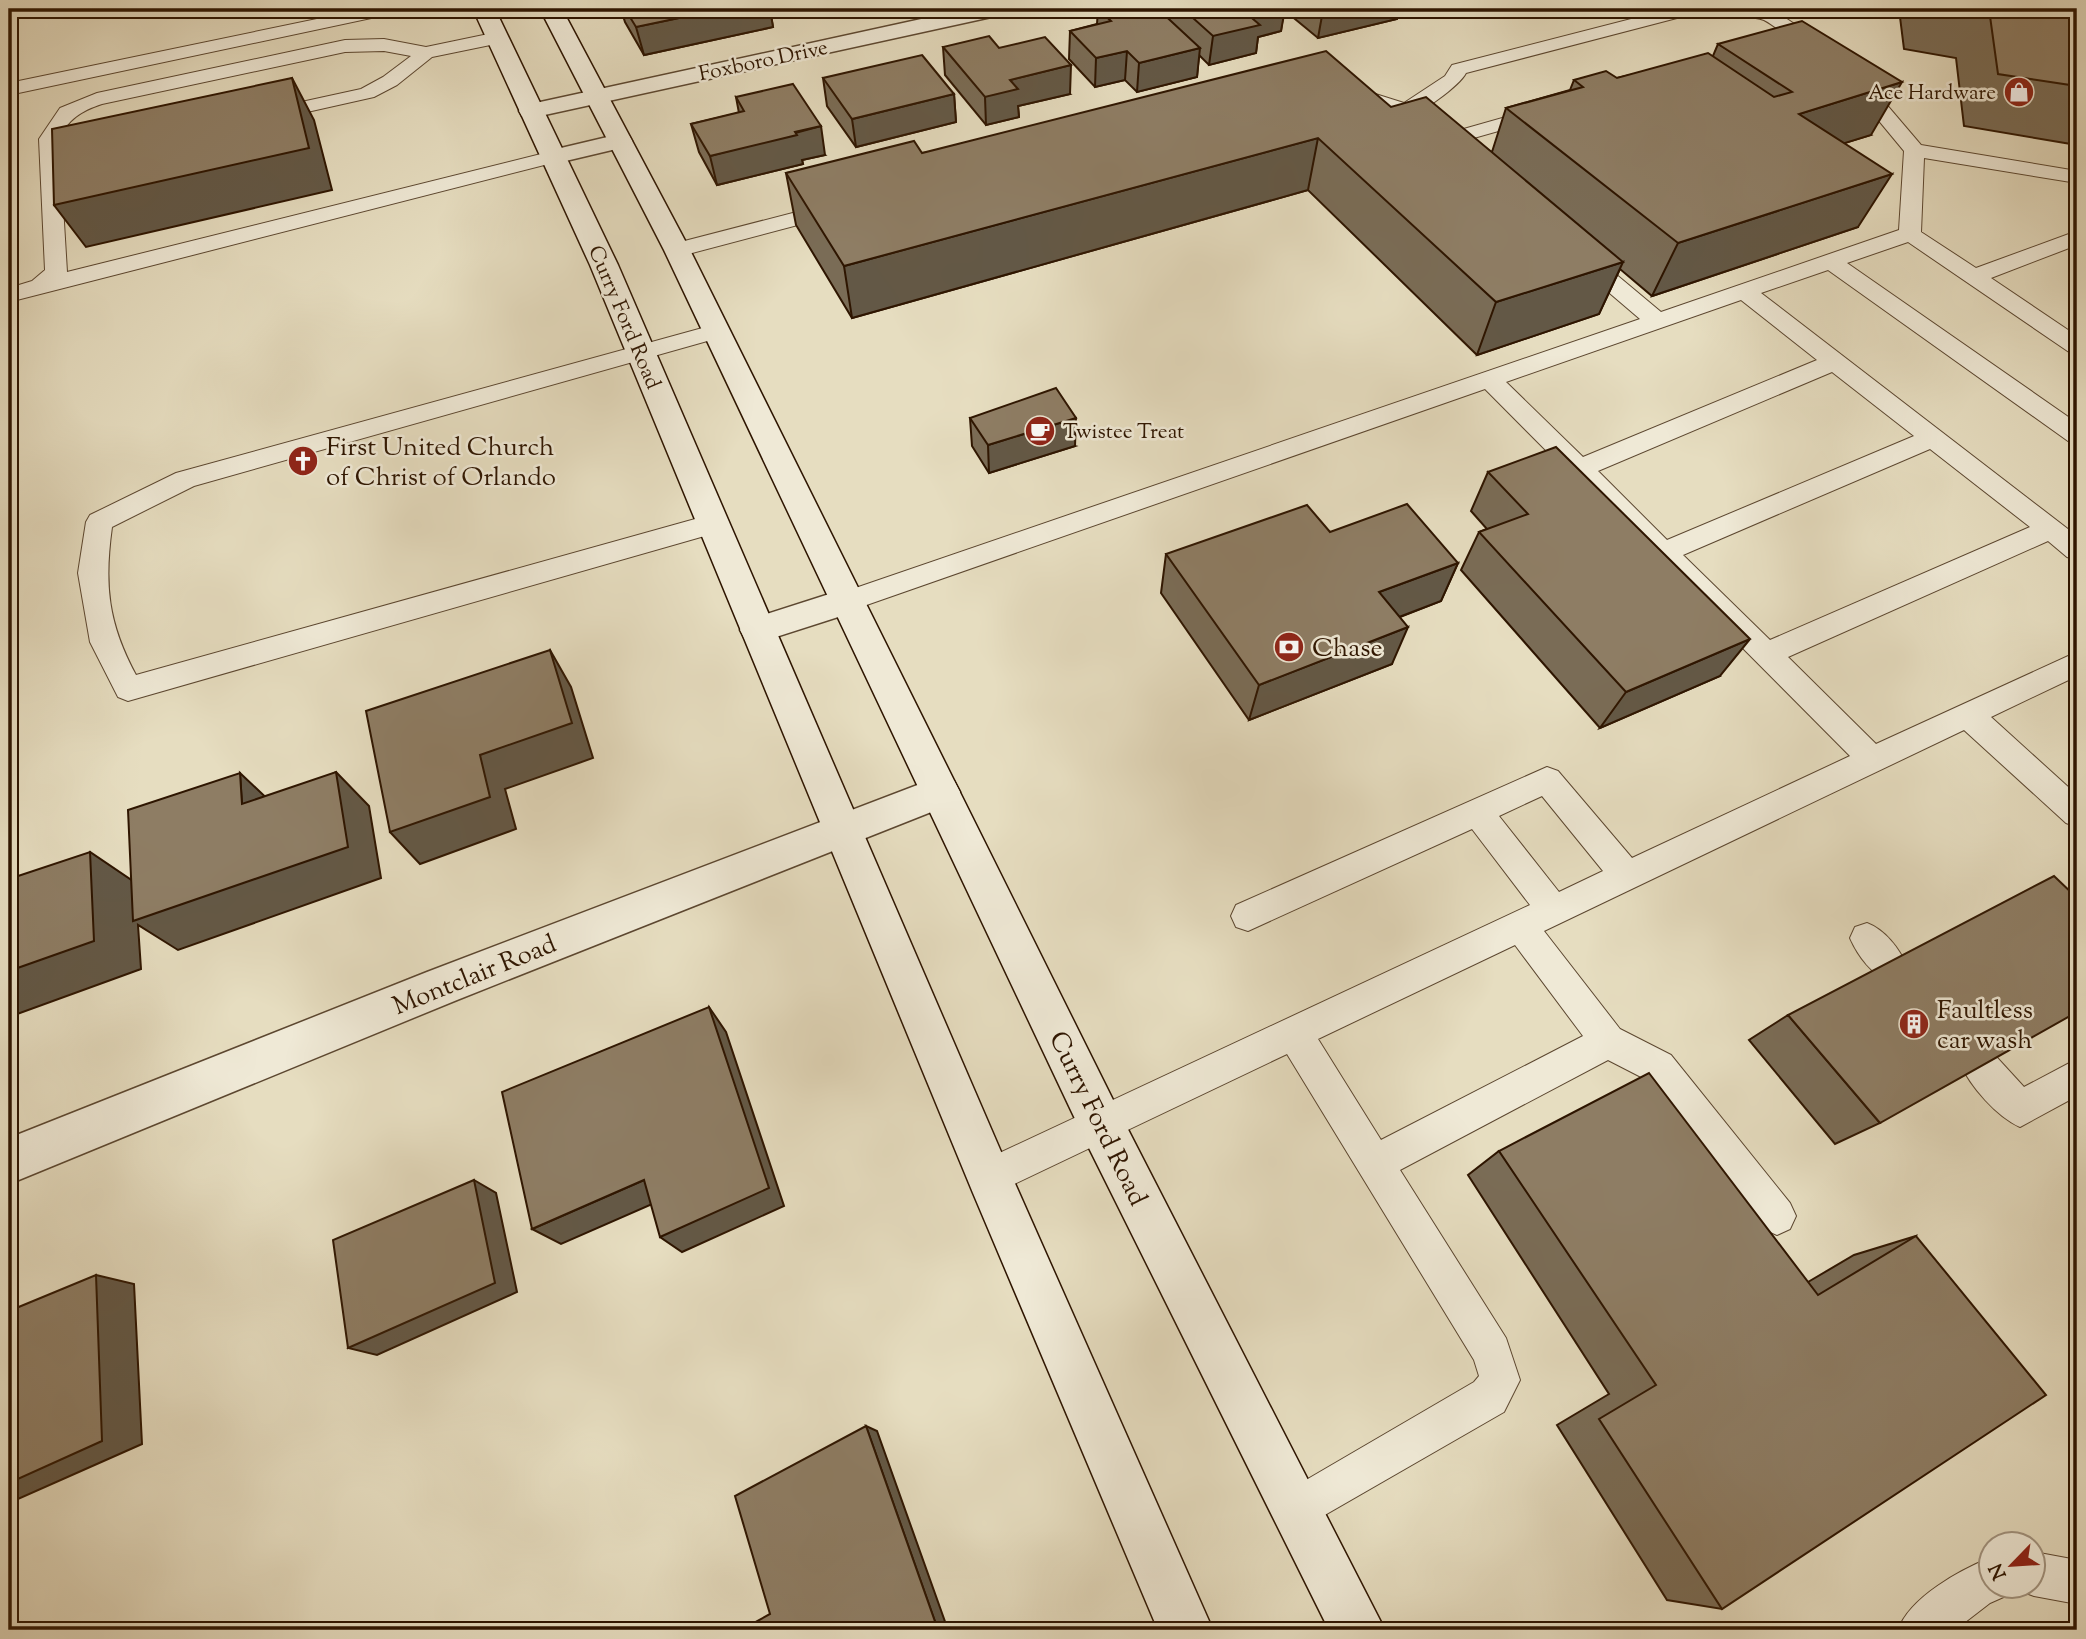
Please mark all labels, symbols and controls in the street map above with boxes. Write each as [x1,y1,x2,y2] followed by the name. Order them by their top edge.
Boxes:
[696,34,831,90] street label: Foxboro Drive
[2002,75,2036,109] shop icon: Ace Hardware
[1868,79,1996,109] place label: Ace Hardware
[579,241,667,394] street label: Curry Ford Road
[1023,414,1057,448] cafe icon: Twistee Treat
[1063,418,1184,448] place label: Twistee Treat
[326,430,556,497] place label: First United Church of Christ of Orlando
[286,444,320,478] church icon: First United Church of Christ of Orlando
[1272,630,1306,664] bank icon: Chase
[1312,631,1383,668] place label: Chase
[388,927,563,1026] street label: Montclair Road
[1937,993,2033,1060] place label: Faultless car wash
[1897,1007,1931,1041] building icon: Faultless car wash
[1038,1026,1155,1213] street label: Curry Ford Road
[1978,1530,2048,1600] north arrow
[1983,1559,2014,1584] text: N

